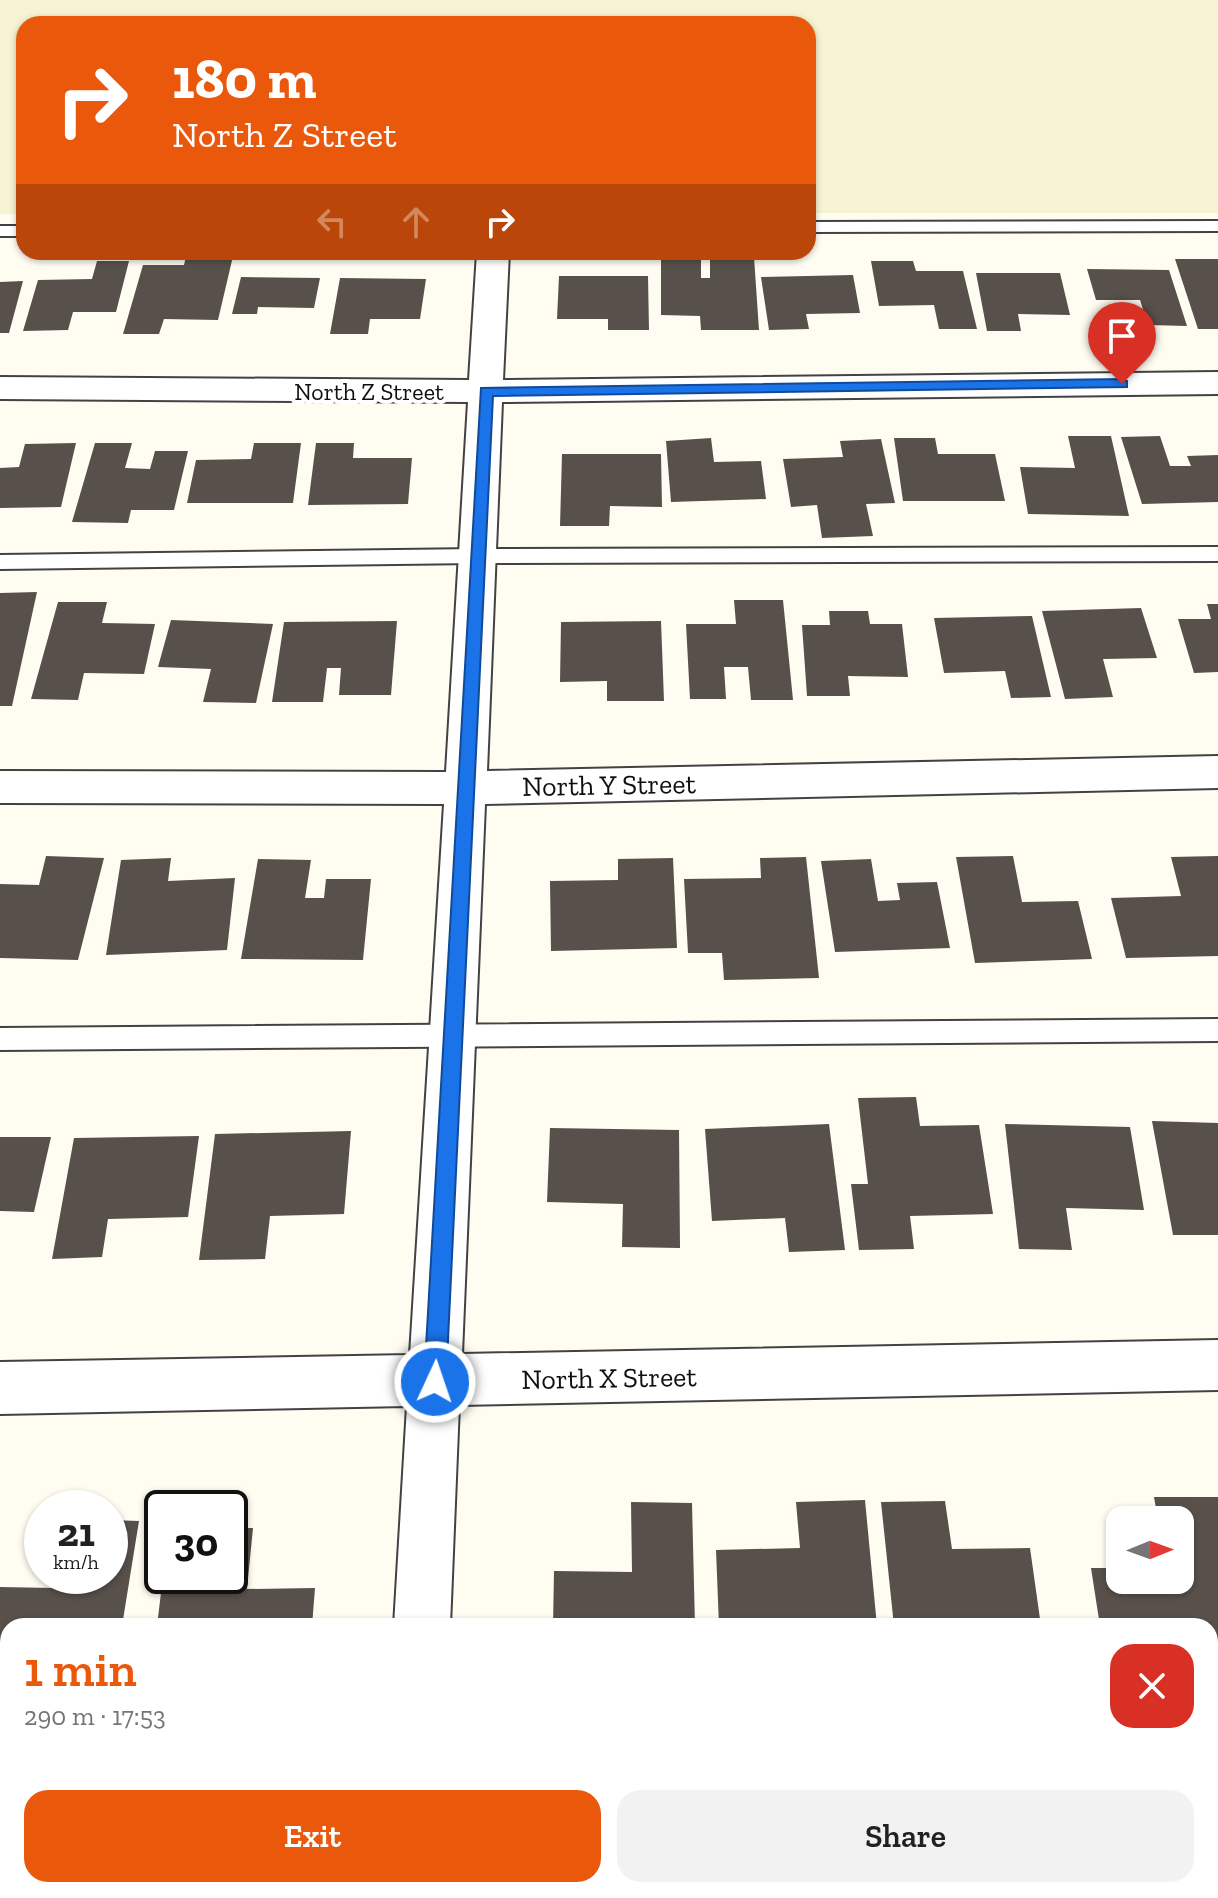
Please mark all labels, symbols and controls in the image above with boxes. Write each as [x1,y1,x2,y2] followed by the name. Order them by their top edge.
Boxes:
[172,45,317,112] text: 180 m
[40,48,144,152] icon: right
[172,113,397,156] text: North Z Street
[310,200,354,244] icon: left
[394,200,438,244] icon: ahead
[478,200,522,244] icon: right
[1088,302,1156,384] pin
[1100,314,1144,358] icon: arrive
[294,377,444,406] street label: North Z Street
[522,767,697,803] street label: North Y Street
[393,1340,477,1424] position arrow
[521,1360,698,1396] street label: North X Street
[144,1490,248,1594] speed limit sign: 30
[1106,1506,1194,1594] north arrow
[1106,1506,1194,1594] map controls
[57,1508,95,1556] text: 21
[53,1550,99,1574] text: km/h
[24,1641,137,1698] text: 1 min
[1110,1644,1194,1728] button: close
[24,1700,166,1732] text: 290 m · 17:53
[24,1790,601,1882] button: Exit
[617,1790,1194,1882] button: Share

